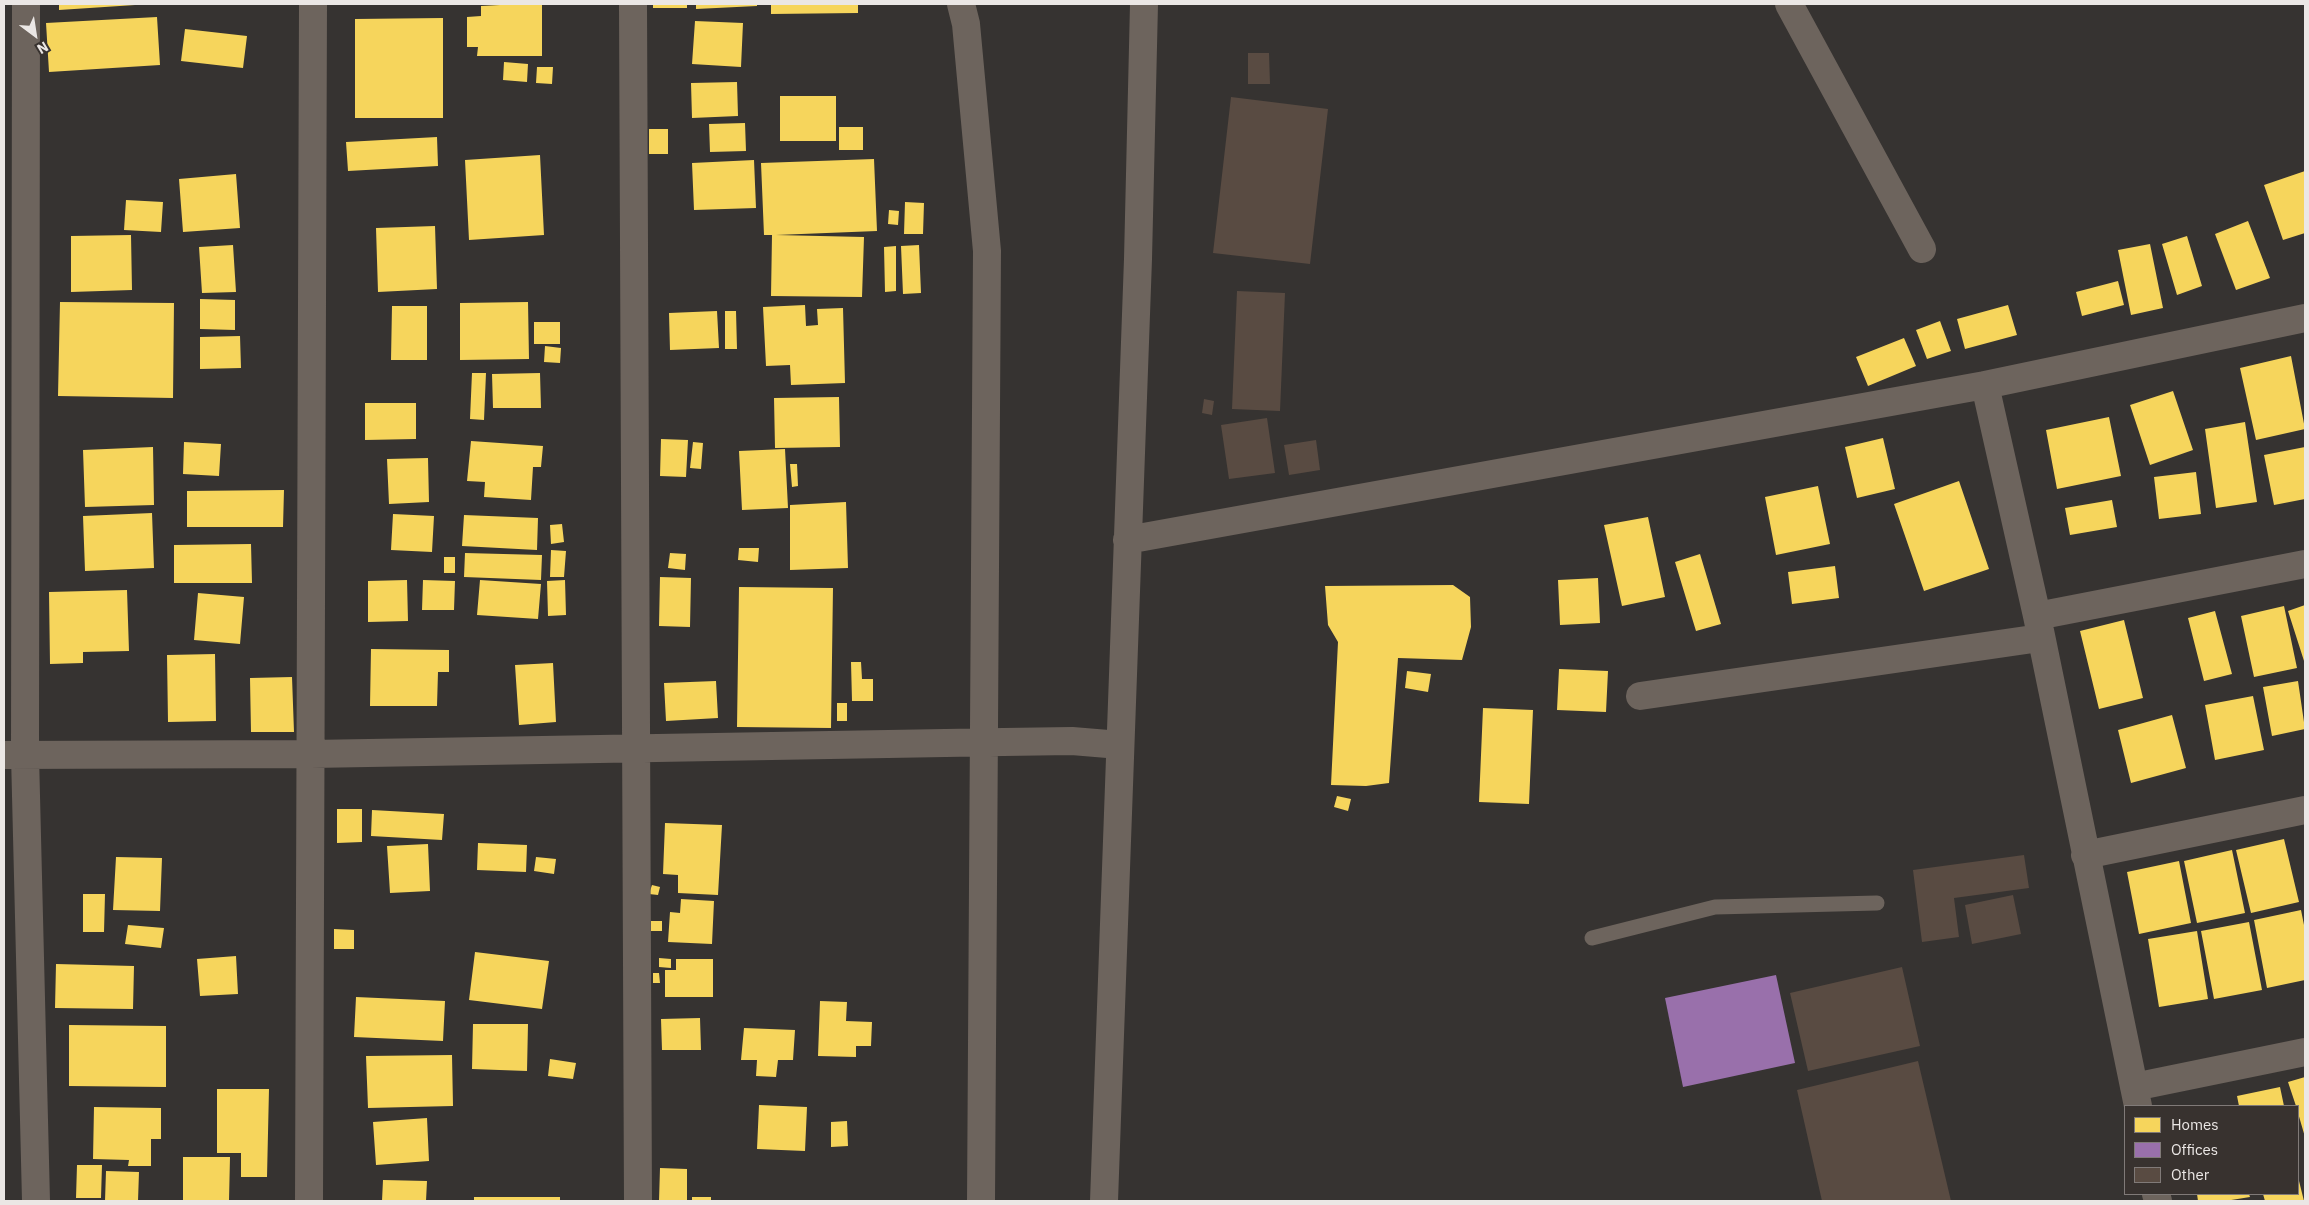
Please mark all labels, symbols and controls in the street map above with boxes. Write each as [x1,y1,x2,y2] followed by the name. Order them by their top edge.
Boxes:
[10,10,60,60] north arrow
[34,38,52,58] text: N
[2124,1105,2299,1195] legend
[2171,1115,2219,1134] text: Homes
[2171,1140,2218,1159] text: Offices
[2171,1165,2209,1184] text: Other

